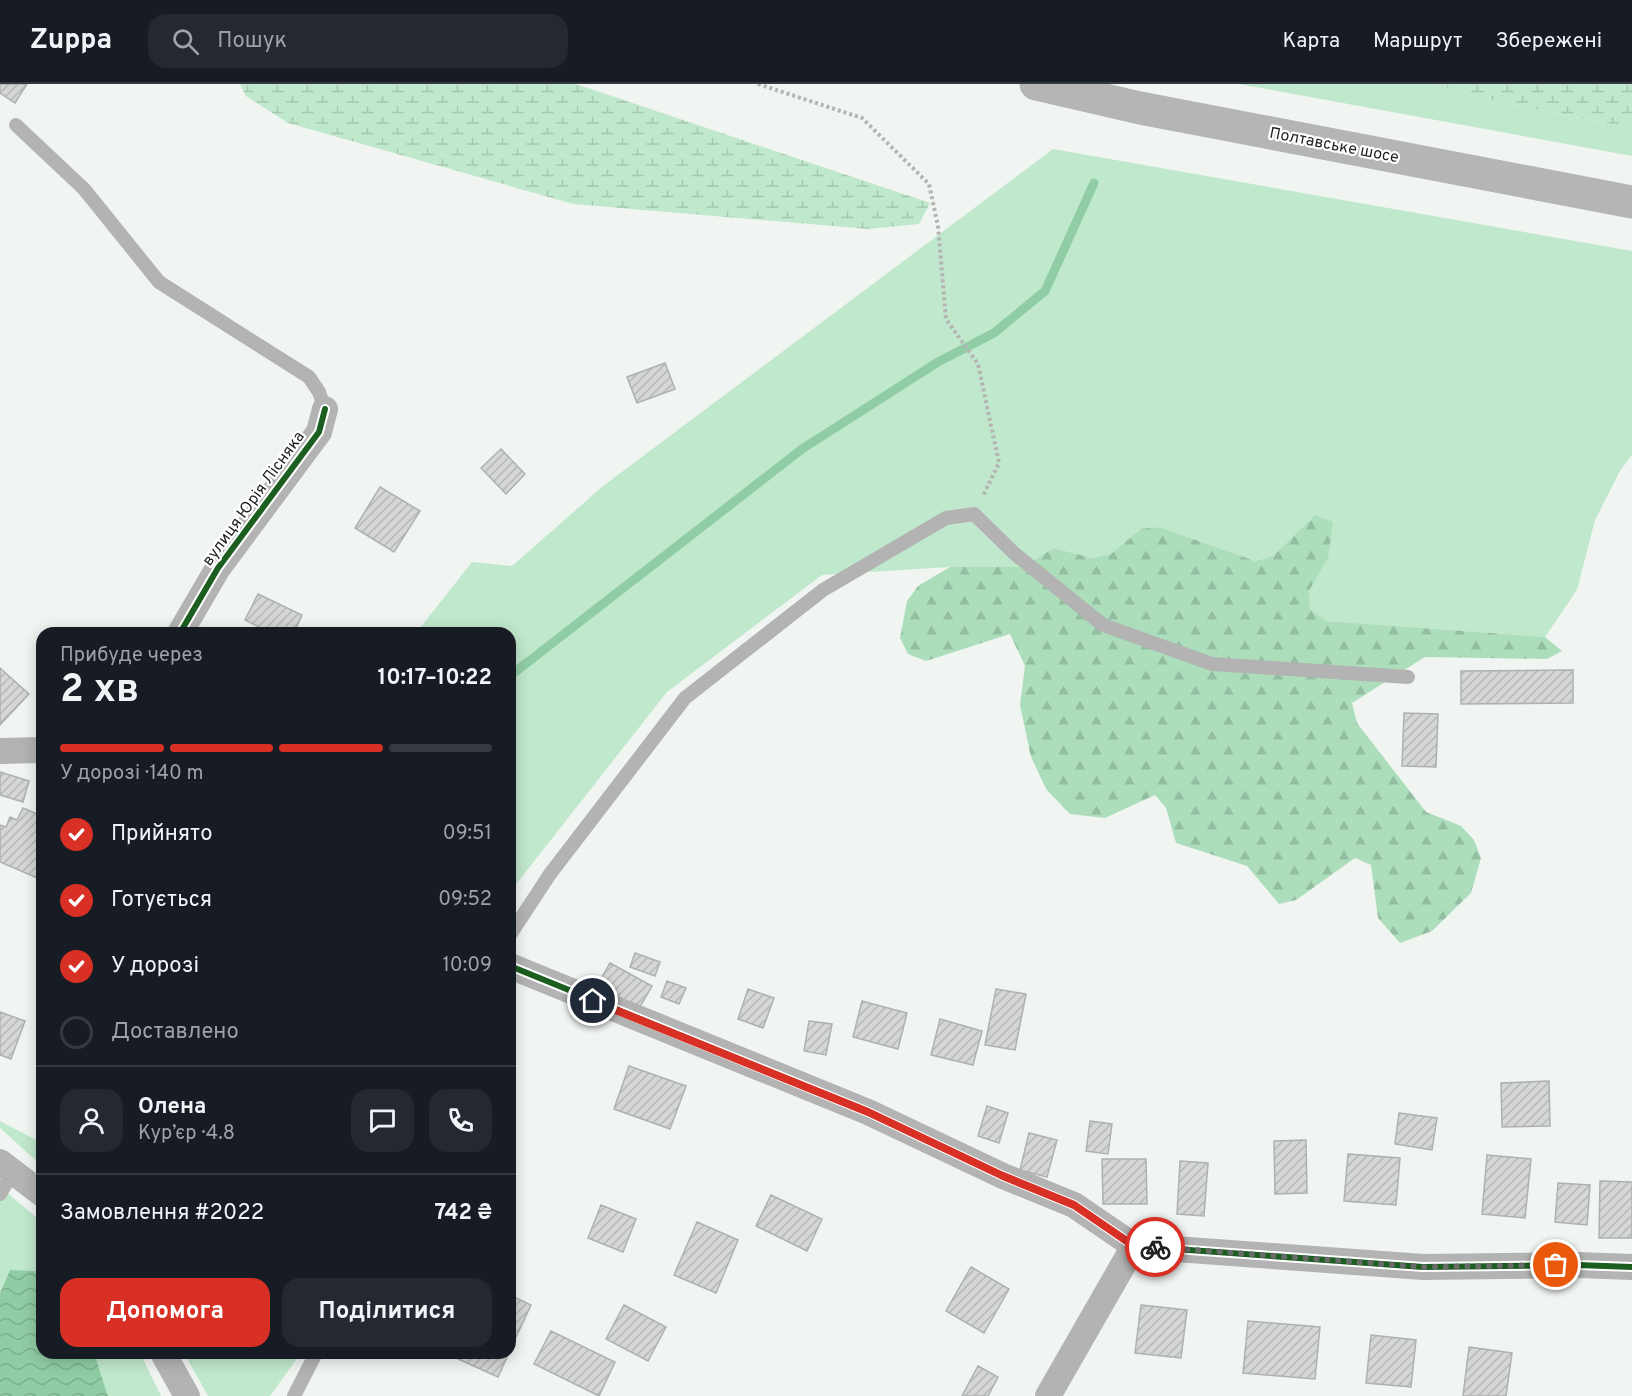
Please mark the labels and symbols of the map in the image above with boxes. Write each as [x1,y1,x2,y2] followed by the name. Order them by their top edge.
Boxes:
[1268,124,1400,168] street label: Полтавське шосе
[198,428,310,570] street label: вулиця Юрія Лісняка
[567,975,618,1026] pin
[1125,1217,1185,1277] courier
[1530,1239,1581,1290] pin

